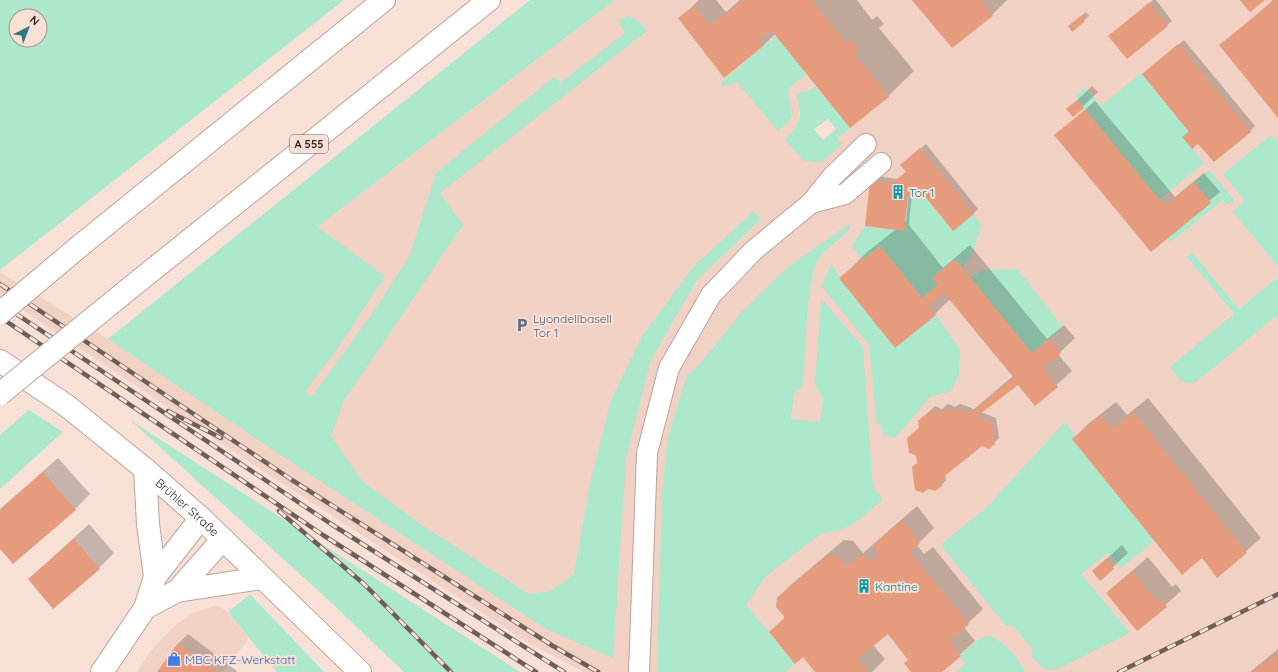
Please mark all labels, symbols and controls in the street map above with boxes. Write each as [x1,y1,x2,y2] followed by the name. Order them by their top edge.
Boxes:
[8,8,48,48] north arrow
[27,13,42,28] text: N
[290,135,328,153] road number: A 555
[890,184,906,200] building icon: Tor 1
[909,185,934,200] place label: Tor 1
[533,311,612,340] place label: Lyondellbasell Tor 1
[514,317,530,333] parking icon: Lyondellbasell Tor 1
[153,475,223,539] street label: Brühler Straße
[856,578,872,594] building icon: Kantine
[875,579,918,594] place label: Kantine
[166,651,182,667] shop icon: MBC KFZ-Werkstatt
[185,652,295,667] place label: MBC KFZ-Werkstatt

